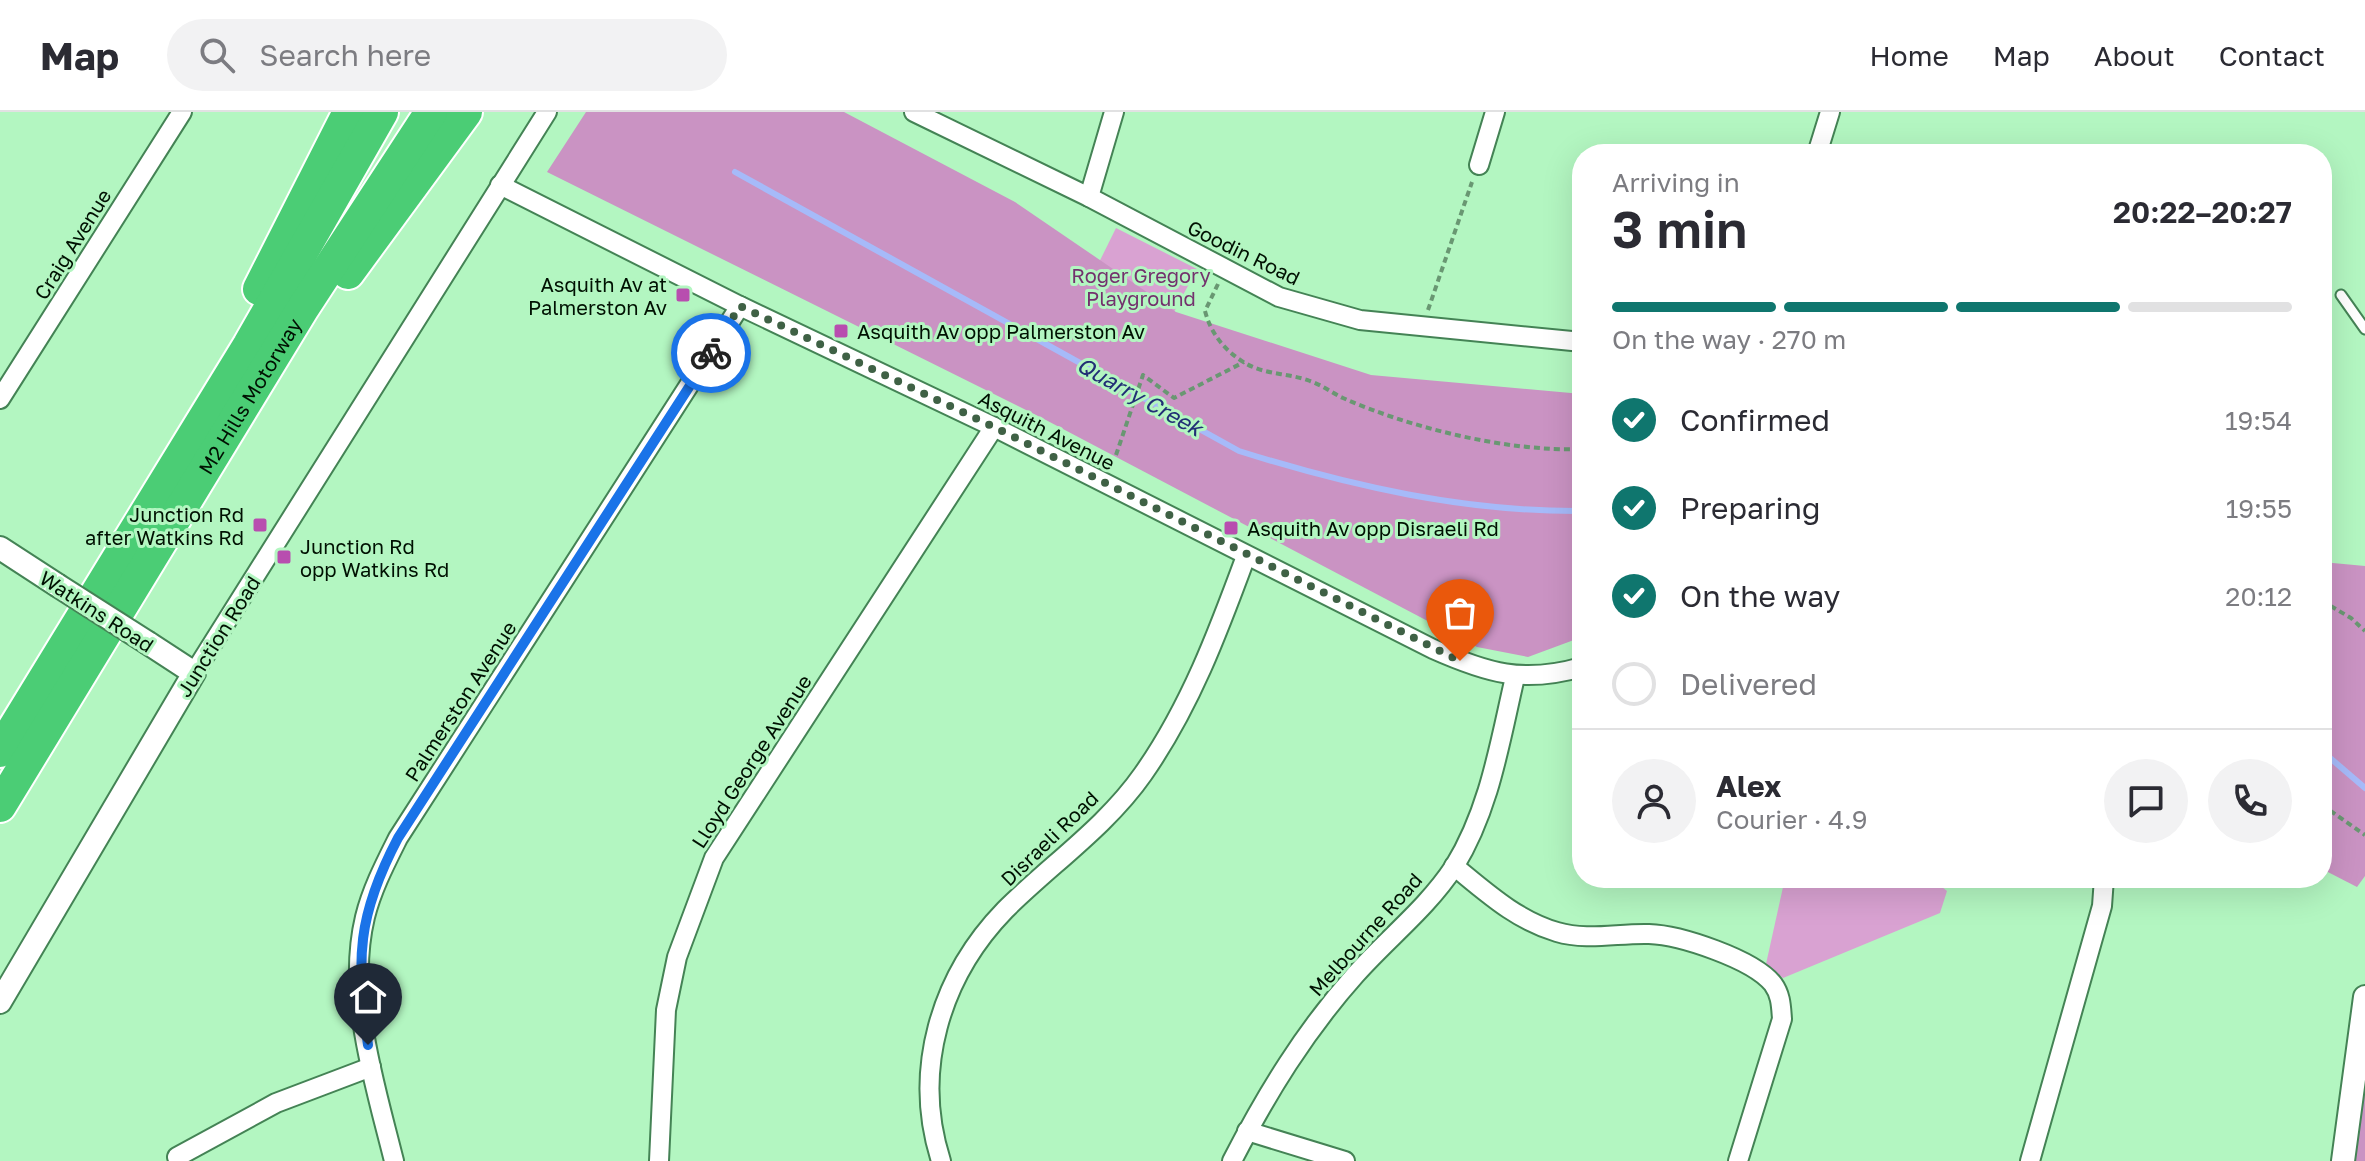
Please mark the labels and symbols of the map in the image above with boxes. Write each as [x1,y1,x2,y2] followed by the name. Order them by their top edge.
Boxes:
[29,184,115,304] street label: Craig Avenue
[1184,214,1304,290] street label: Goodin Road
[1071,263,1211,310] park label: Roger Gregory Playground
[528,272,667,319] place label: Asquith Av at Palmerston Av
[674,286,692,304] marker: Asquith Av at Palmerston Av
[671,313,751,393] courier
[193,314,306,478] street label: M2 Hills Motorway
[857,319,1145,343] place label: Asquith Av opp Palmerston Av
[832,322,850,340] marker: Asquith Av opp Palmerston Av
[1073,351,1210,443] water label: Quarry Creek
[975,385,1119,475] street label: Asquith Avenue
[85,502,244,549] place label: Junction Rd after Watkins Rd
[251,516,269,534] marker: Junction Rd after Watkins Rd
[1247,516,1499,540] place label: Asquith Av opp Disraeli Rd
[1222,519,1240,537] marker: Asquith Av opp Disraeli Rd
[300,534,449,581] place label: Junction Rd opp Watkins Rd
[275,548,293,566] marker: Junction Rd opp Watkins Rd
[36,565,158,657] street label: Watkins Road
[171,571,265,701] street label: Junction Road
[1426,579,1494,661] pin
[399,616,521,786] street label: Palmerston Avenue
[686,670,816,852] street label: Lloyd George Avenue
[995,786,1103,890] street label: Disraeli Road
[1303,868,1427,1000] street label: Melbourne Road
[334,963,402,1045] pin

